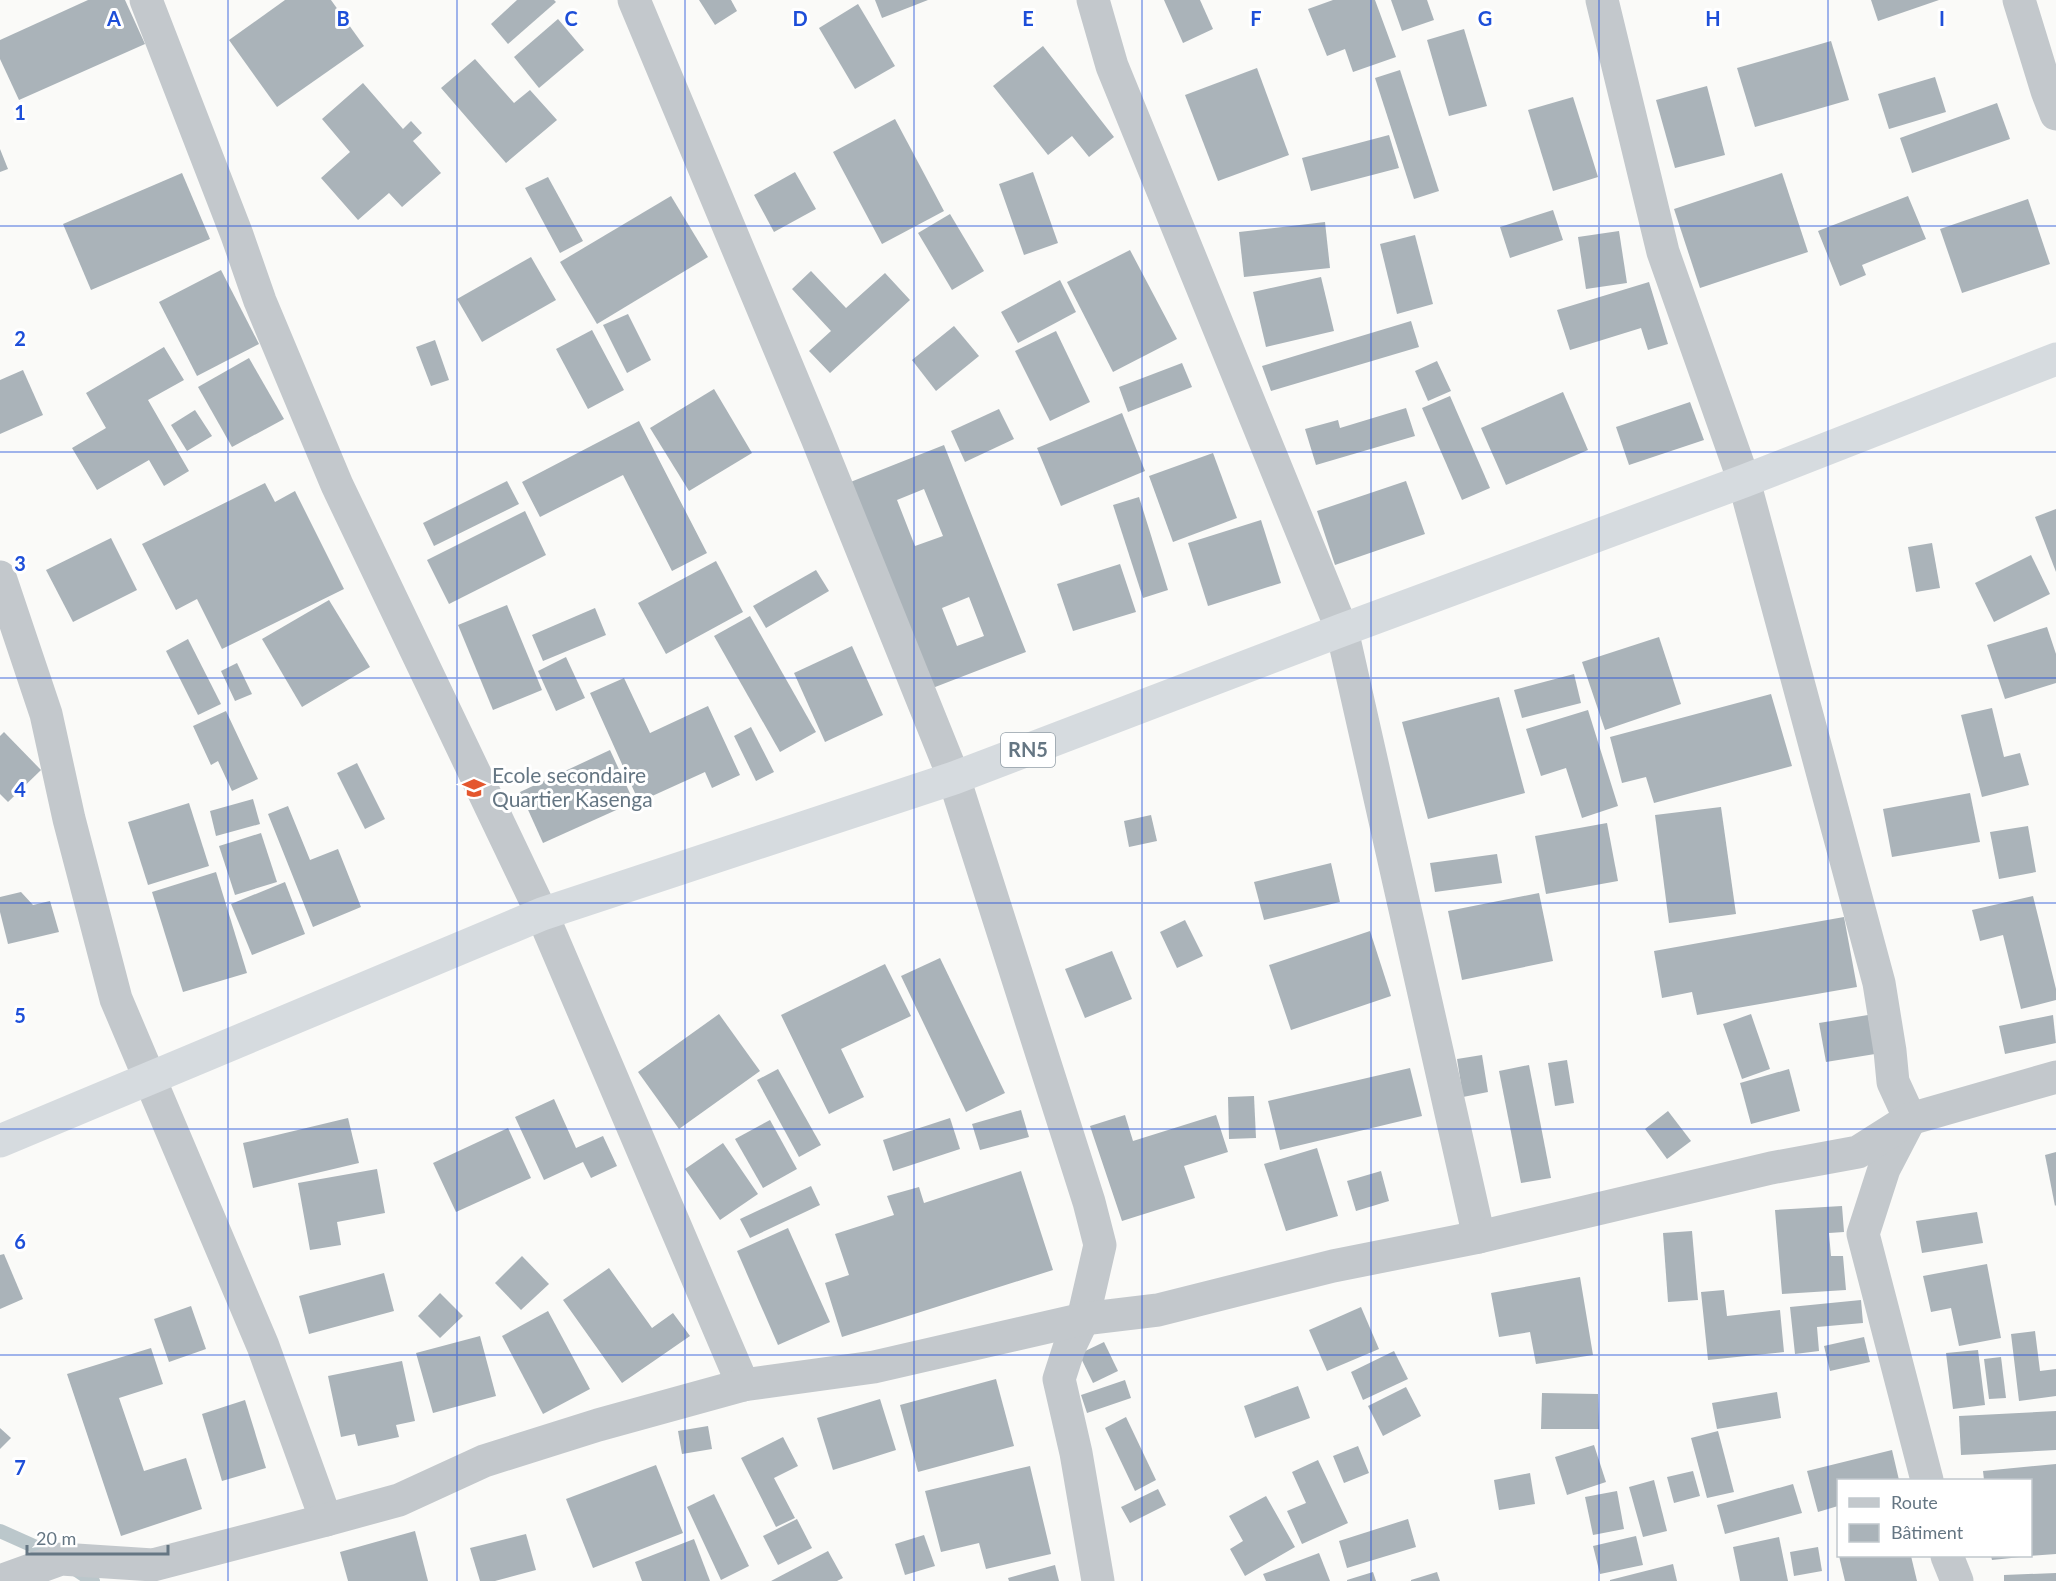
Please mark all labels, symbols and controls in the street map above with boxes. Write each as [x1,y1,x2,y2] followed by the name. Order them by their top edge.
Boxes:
[106,6,121,30] text: A
[336,6,350,30] text: B
[564,6,578,30] text: C
[792,6,808,30] text: D
[1022,6,1034,30] text: E
[1250,6,1262,30] text: F
[1478,6,1492,30] text: G
[1705,6,1721,30] text: H
[1939,6,1945,30] text: I
[14,100,26,124] text: 1
[14,326,26,350] text: 2
[14,551,26,575] text: 3
[1001,733,1055,767] road number: RN5
[492,762,653,811] place label: Ecole secondaire Quartier Kasenga
[461,775,487,801] school or university icon: Ecole secondaire Quartier Kasenga
[14,777,26,801] text: 4
[14,1003,26,1027] text: 5
[14,1229,26,1253] text: 6
[14,1455,26,1479] text: 7
[1837,1479,2032,1557] legend
[1891,1491,1938,1513] text: Route
[27,1518,168,1556] scale bar
[1891,1521,1964,1543] text: Bâtiment
[36,1527,76,1549] text: 20 m

